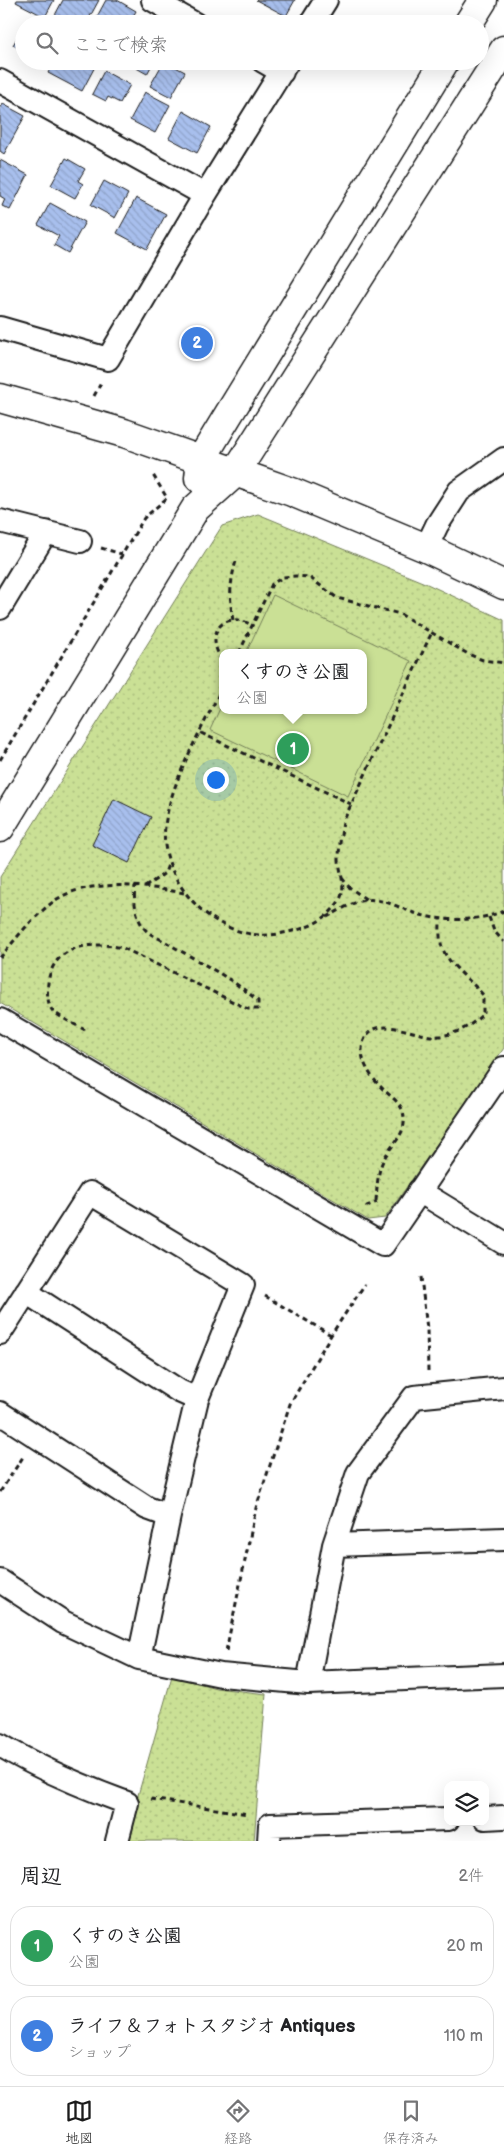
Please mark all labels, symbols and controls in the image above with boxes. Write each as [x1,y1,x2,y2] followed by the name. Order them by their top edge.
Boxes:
[15,15,489,70] search box
[33,29,61,57] icon: search
[73,34,168,57] text: ここで検索
[181,324,213,362] pin: 2
[219,649,367,714] popup
[236,661,350,684] text: くすのき公園
[236,689,268,708] text: 公園
[277,730,309,768] pin: 1
[203,767,229,793] your location
[444,1781,489,1826] map controls
[444,1781,489,1826] button: layers
[20,1864,62,1889] text: 周辺
[459,1867,484,1886] text: 2件
[68,1925,182,1948] text: くすのき公園
[34,1937,40,1956] text: 1
[447,1937,483,1956] text: 20 m
[68,1953,100,1972] text: 公園
[68,2015,355,2038] text: ライフ＆フォトスタジオ Antiques
[32,2027,42,2046] text: 2
[444,2027,483,2046] text: 110 m
[68,2043,131,2062] text: ショップ
[65,2097,93,2147] tab: 地図
[224,2097,252,2147] tab: 経路
[383,2097,439,2147] tab: 保存済み

